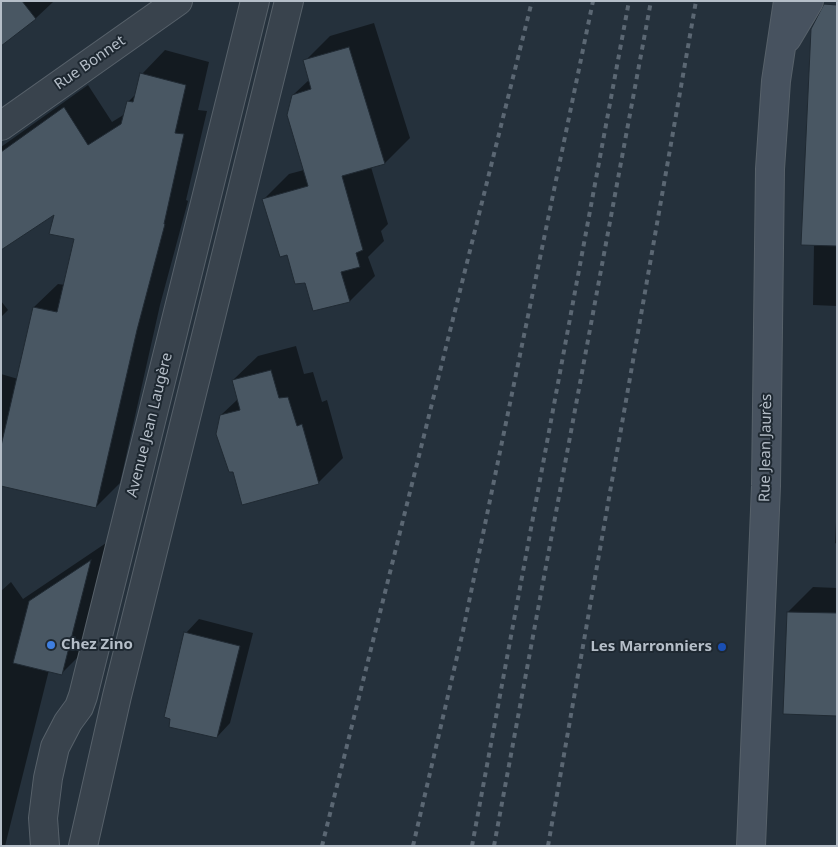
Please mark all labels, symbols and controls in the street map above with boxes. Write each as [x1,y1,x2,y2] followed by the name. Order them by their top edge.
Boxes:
[51,32,129,94] street label: Rue Bonnet
[123,351,177,499] street label: Avenue Jean Laugère
[756,394,776,502] street label: Rue Jean Jaurès
[61,636,133,654] place label: Chez Zino
[590,638,712,656] place label: Les Marronniers
[45,639,57,651] marker: Chez Zino
[716,641,728,653] marker: Les Marronniers

